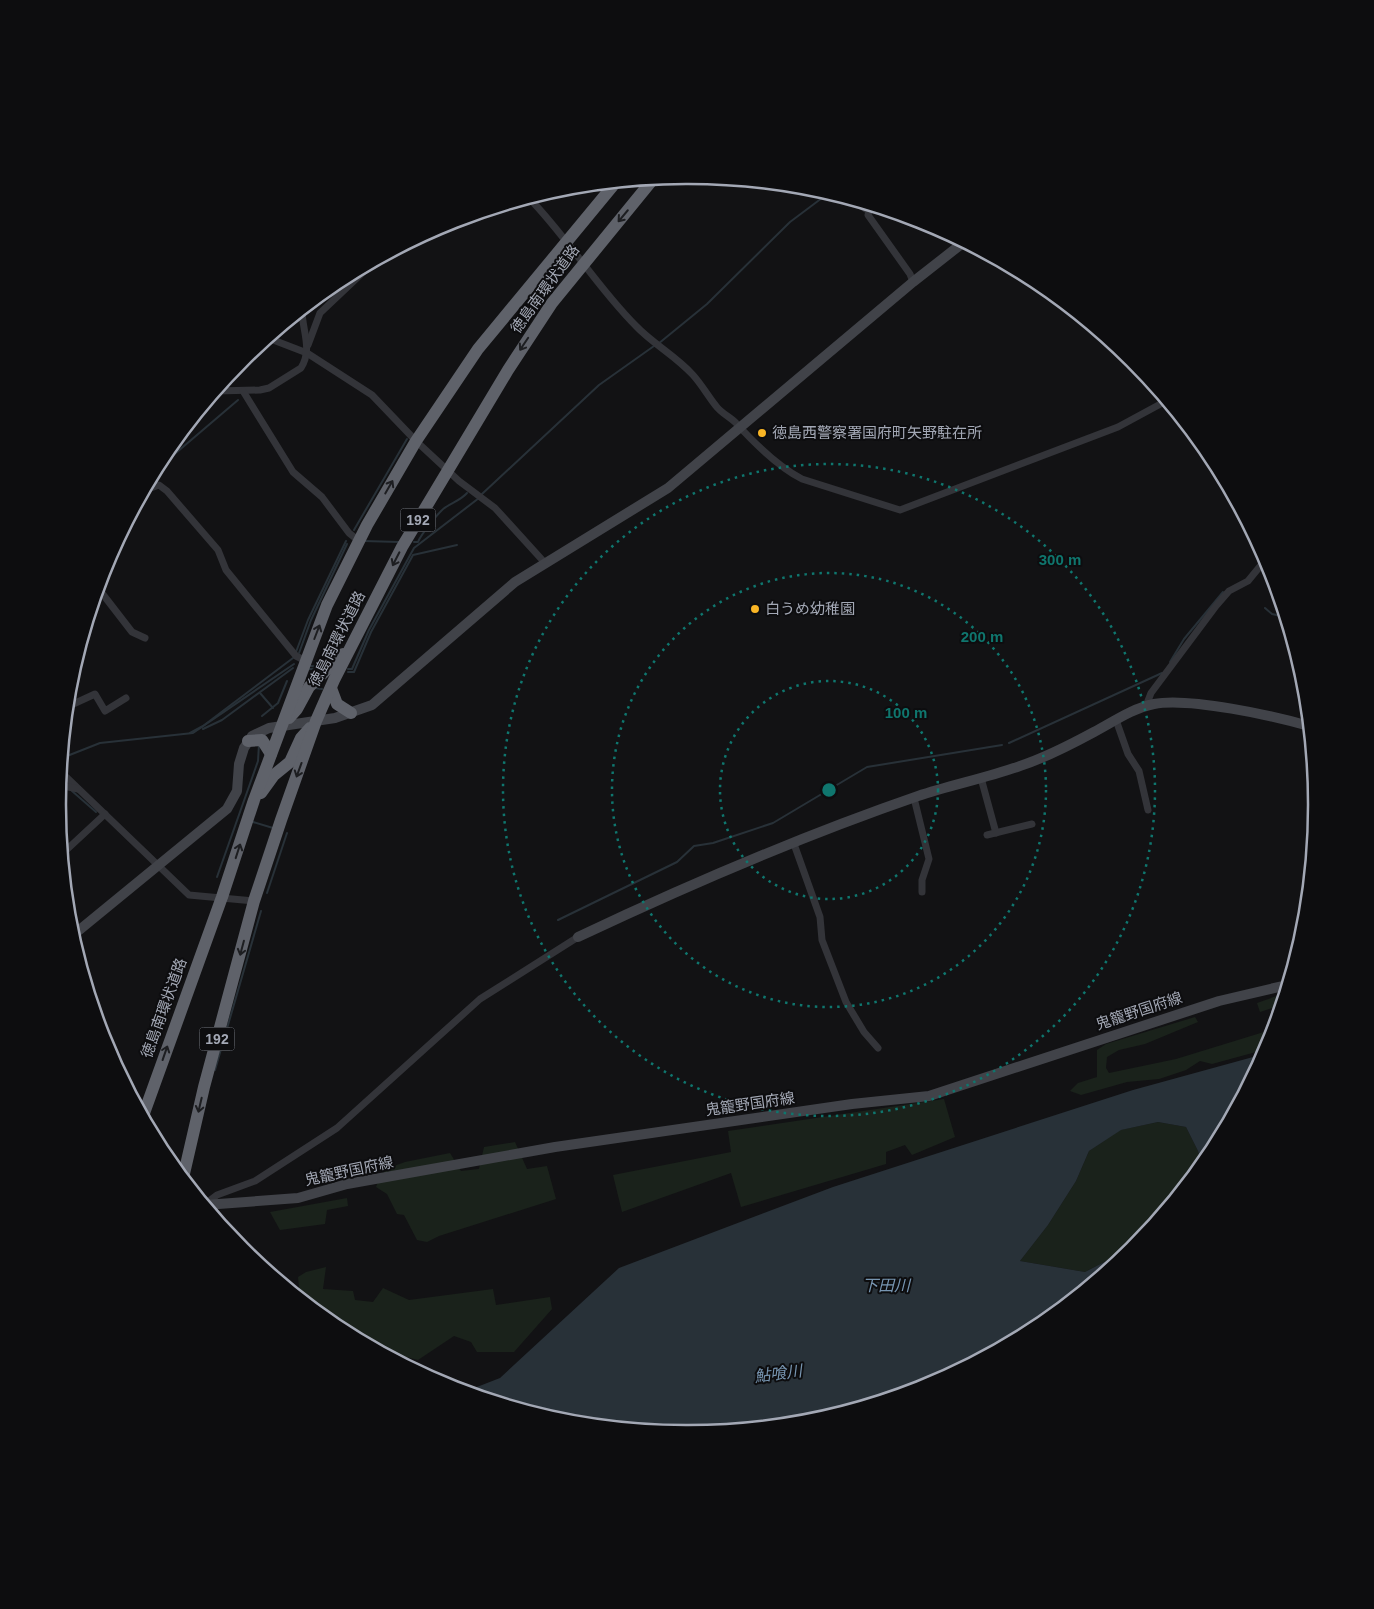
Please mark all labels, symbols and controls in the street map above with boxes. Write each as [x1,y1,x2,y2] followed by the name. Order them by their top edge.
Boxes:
[617,209,629,222] one-way arrow
[507,241,582,336] street label: 徳島南環状道路
[519,337,529,351] one-way arrow
[772,424,982,441] place label: 徳島西警察署国府町矢野駐在所
[756,427,768,439] marker: 徳島西警察署国府町矢野駐在所
[385,480,395,495] one-way arrow
[400,508,436,532] road number: 192
[391,551,400,566] one-way arrow
[1039,551,1081,568] text: 300 m
[305,588,368,689] street label: 徳島南環状道路
[765,600,855,617] place label: 白うめ幼稚園
[749,603,761,615] marker: 白うめ幼稚園
[313,625,322,640] one-way arrow
[961,628,1003,645] text: 200 m
[885,704,927,721] text: 100 m
[294,762,303,777] one-way arrow
[820,781,838,799] centre of rings
[233,843,243,859] one-way arrow
[236,940,246,956] one-way arrow
[138,956,189,1060] street label: 徳島南環状道路
[1093,989,1184,1033] street label: 鬼籠野国府線
[200,1028,234,1050] road number: 192
[161,1046,170,1061] one-way arrow
[704,1089,796,1118] street label: 鬼籠野国府線
[195,1097,204,1113] one-way arrow
[303,1153,395,1188] street label: 鬼籠野国府線
[862,1277,912,1294] water label: 下田川
[753,1362,805,1385] water label: 鮎喰川

